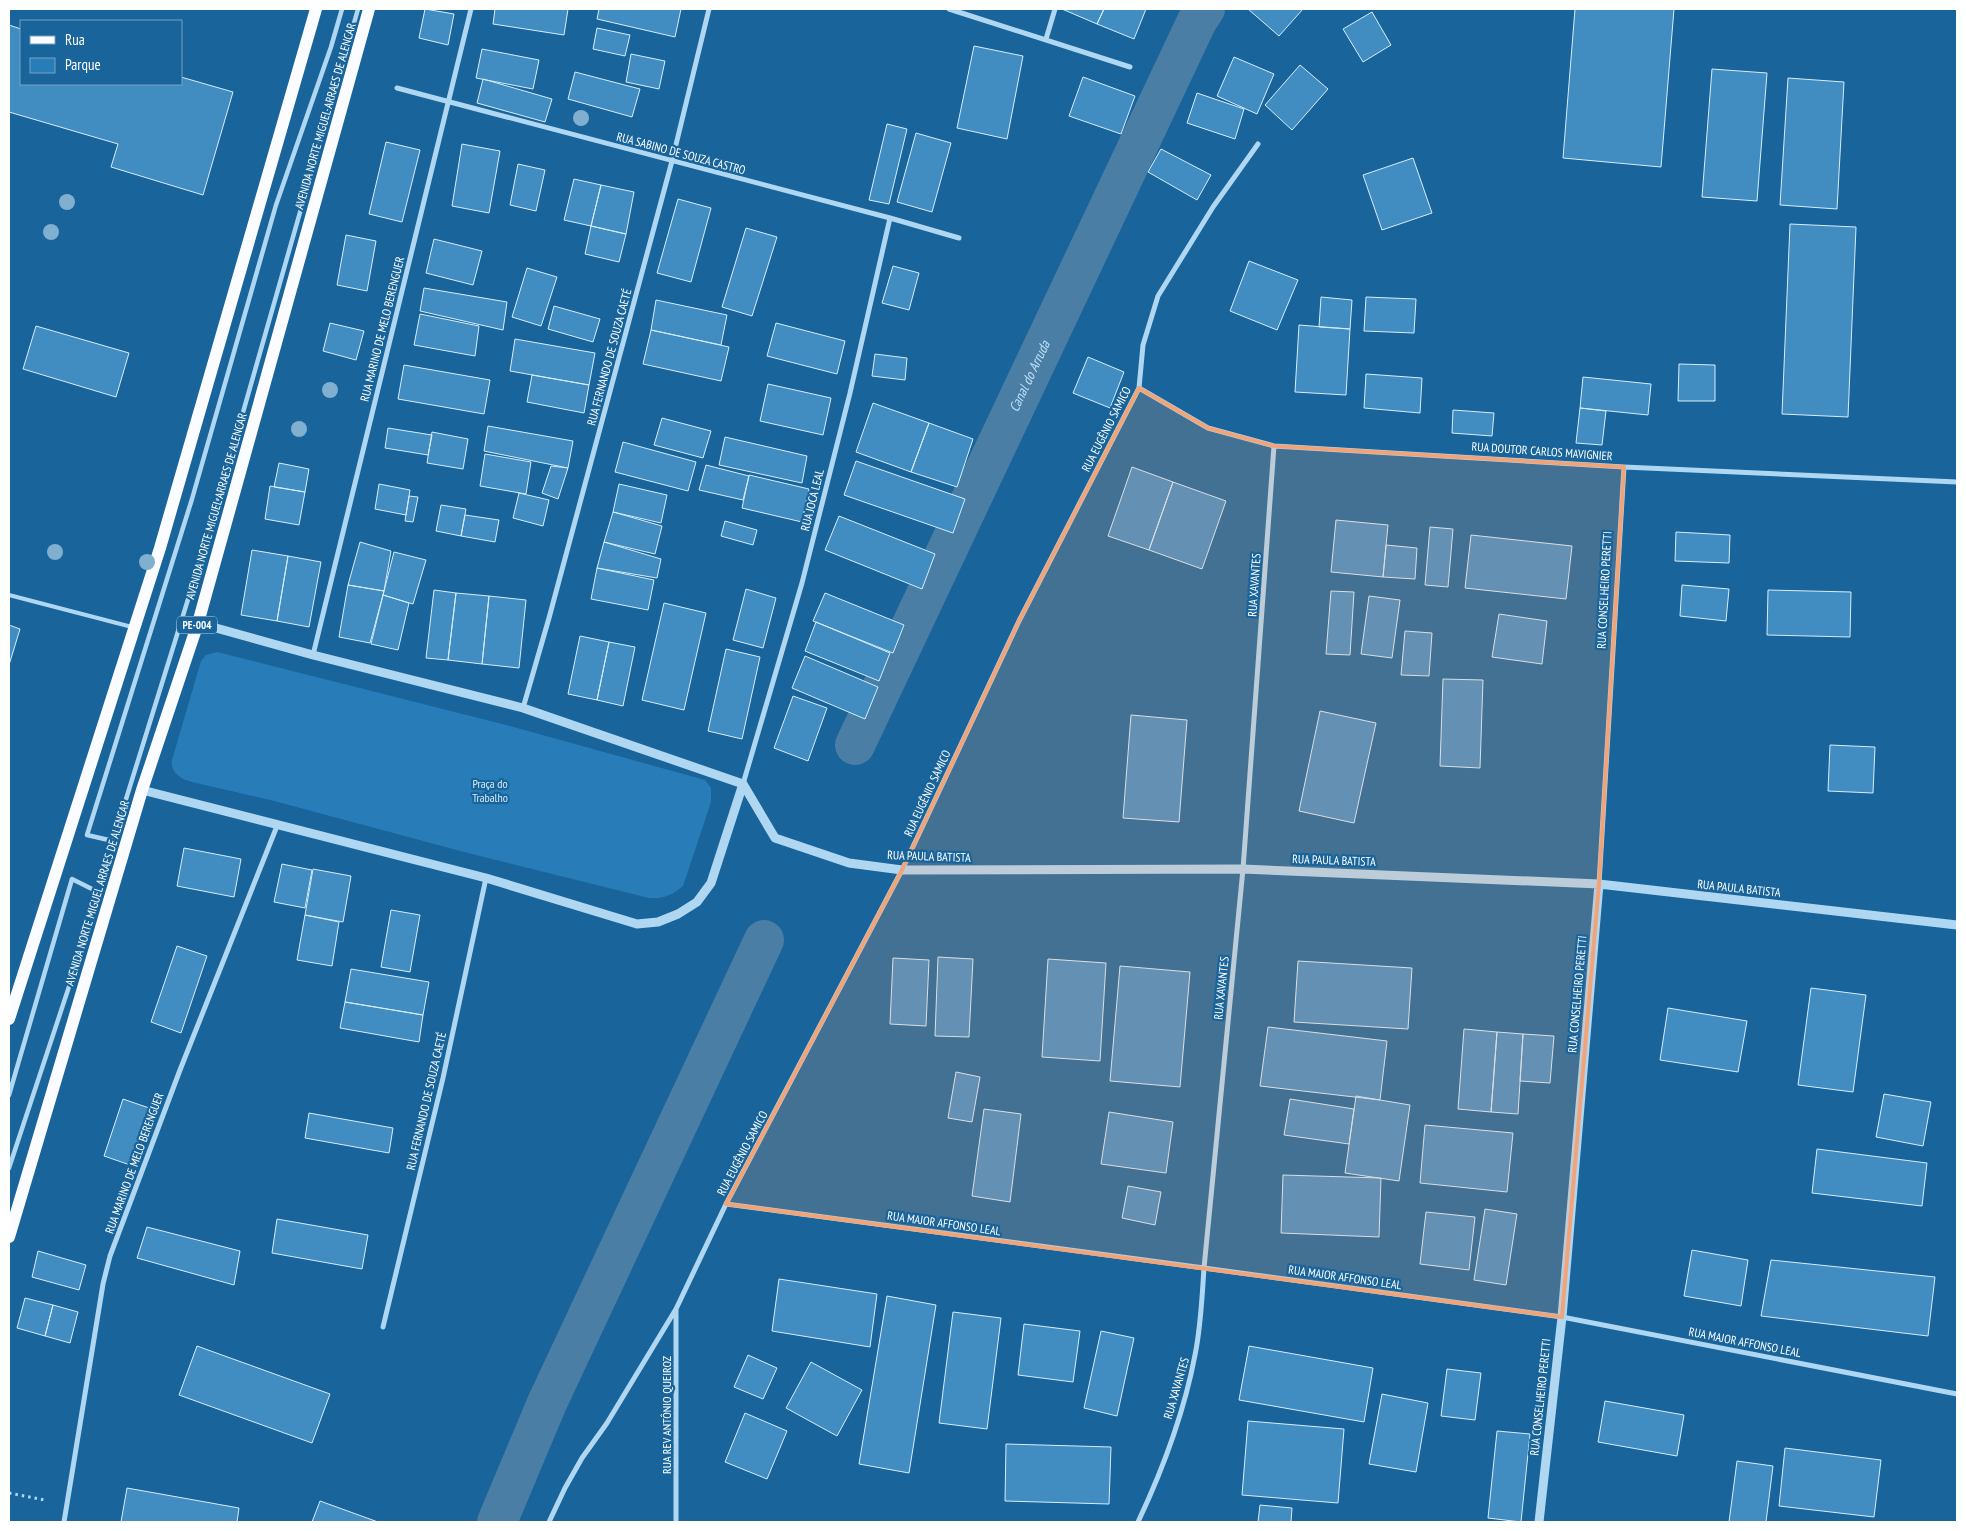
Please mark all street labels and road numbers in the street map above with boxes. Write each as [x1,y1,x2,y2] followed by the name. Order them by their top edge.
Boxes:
[291,21,359,211] street label: AVENIDA NORTE MIGUEL ARRAES DE ALENCAR
[615,129,748,178] street label: RUA SABINO DE SOUZA CASTRO
[357,255,407,403] street label: RUA MARINO DE MELO BERENGUER
[583,287,635,427] street label: RUA FERNANDO DE SOUZA CAETÉ
[1078,383,1134,474] street label: RUA EUGÊNIO SAMICO
[182,411,250,601] street label: AVENIDA NORTE MIGUEL ARRAES DE ALENCAR
[1471,439,1613,463] street label: RUA DOUTOR CARLOS MAVIGNIER
[797,468,827,532] street label: RUA JOCA LEAL
[1593,531,1615,649] street label: RUA CONSELHEIRO PERETTI
[1244,553,1264,617] street label: RUA XAVANTES
[177,616,217,634] road number: PE-004
[900,747,954,839] street label: RUA EUGÊNIO SAMICO
[62,798,132,987] street label: AVENIDA NORTE MIGUEL ARRAES DE ALENCAR
[887,847,971,865] street label: RUA PAULA BATISTA
[1292,851,1376,869] street label: RUA PAULA BATISTA
[1697,876,1782,900] street label: RUA PAULA BATISTA
[1564,935,1590,1053] street label: RUA CONSELHEIRO PERETTI
[1210,956,1232,1020] street label: RUA XAVANTES
[403,1031,449,1171] street label: RUA FERNANDO DE SOUZA CAETÉ
[102,1090,167,1235] street label: RUA MARINO DE MELO BERENGUER
[713,1108,771,1198] street label: RUA EUGÊNIO SAMICO
[886,1208,1002,1238] street label: RUA MAJOR AFFONSO LEAL
[1287,1262,1403,1292] street label: RUA MAJOR AFFONSO LEAL
[1687,1324,1803,1360] street label: RUA MAJOR AFFONSO LEAL
[1526,1338,1554,1456] street label: RUA CONSELHEIRO PERETTI
[1160,1355,1192,1421] street label: RUA XAVANTES
[659,1356,674,1474] street label: RUA REV ANTÔNIO QUEIROZ

